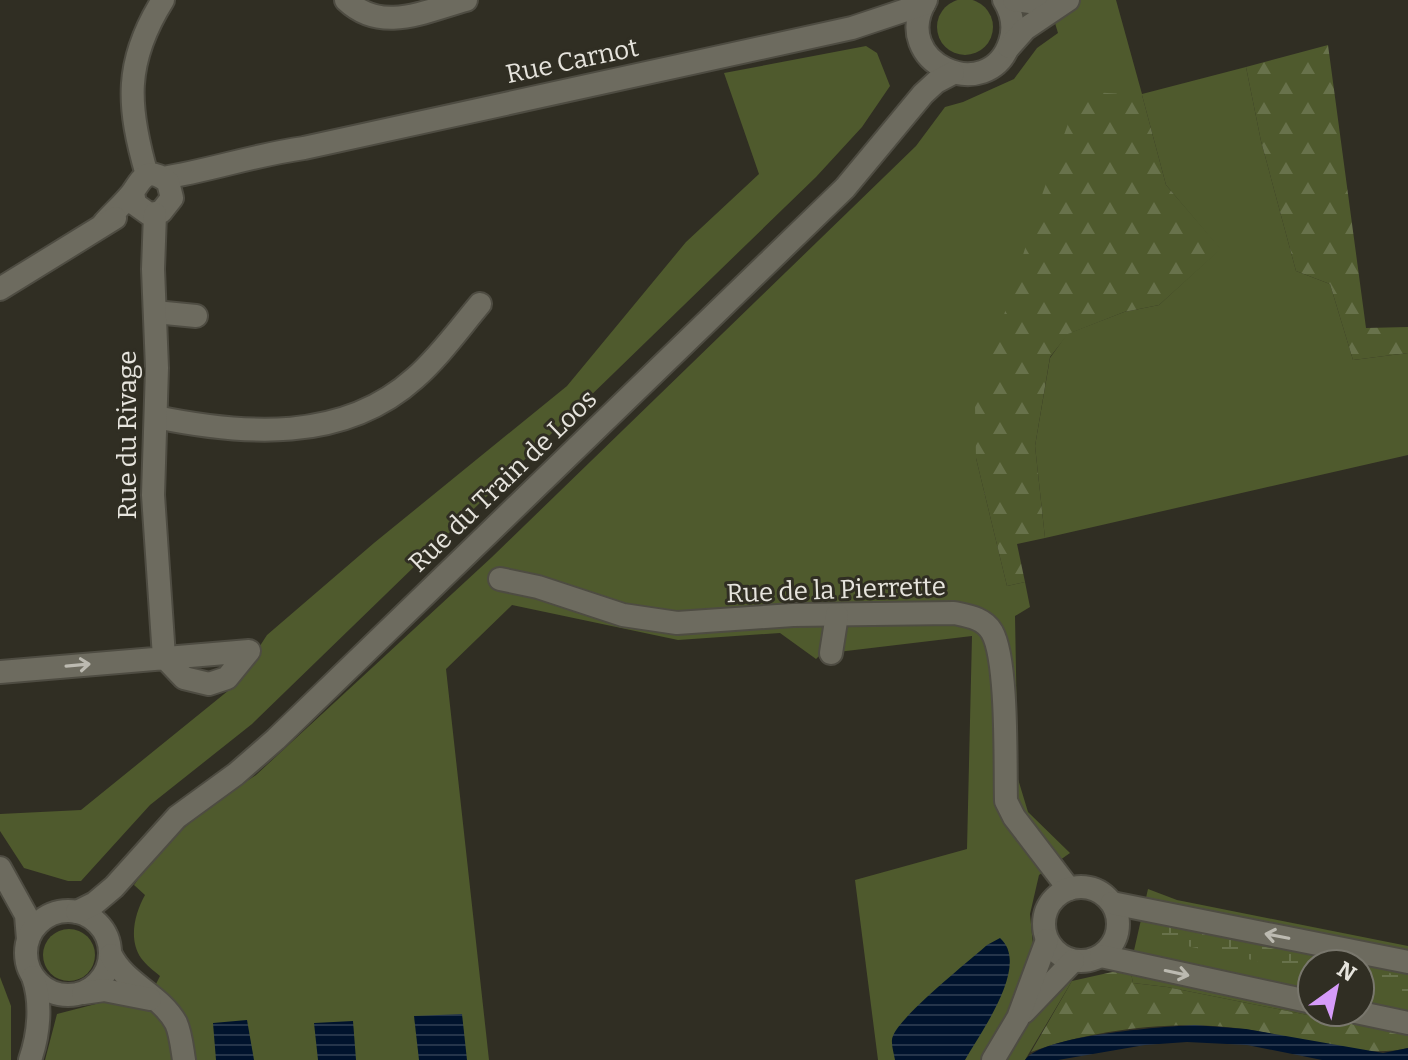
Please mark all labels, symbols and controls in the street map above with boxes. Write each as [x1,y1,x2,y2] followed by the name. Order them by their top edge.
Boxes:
[503,32,642,90] street label: Rue Carnot
[112,351,143,519] street label: Rue du Rivage
[403,383,603,579] street label: Rue du Train de Loos
[726,571,946,609] street label: Rue de la Pierrette
[64,657,91,672] one-way arrow
[1264,928,1290,943] one-way arrow
[1296,948,1376,1028] north arrow
[1332,956,1361,988] text: N
[1164,966,1189,981] one-way arrow

